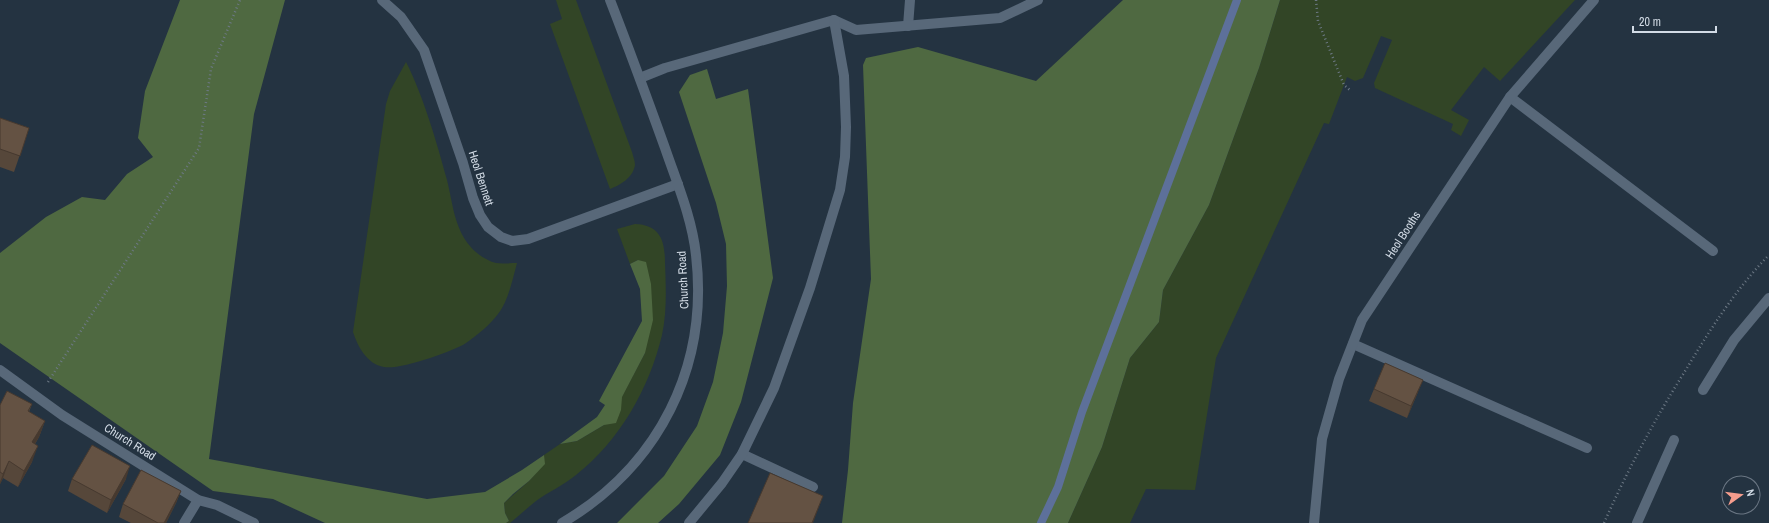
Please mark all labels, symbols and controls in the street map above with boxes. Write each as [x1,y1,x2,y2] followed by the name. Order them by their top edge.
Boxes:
[1633,8,1716,34] scale bar
[1639,14,1661,30] text: 20 m
[465,148,497,208] street label: Heol Bennett
[1382,208,1424,262] street label: Heol Booths
[673,251,693,309] street label: Church Road
[101,420,159,464] street label: Church Road
[1721,475,1761,515] north arrow
[1743,488,1758,497] text: N

